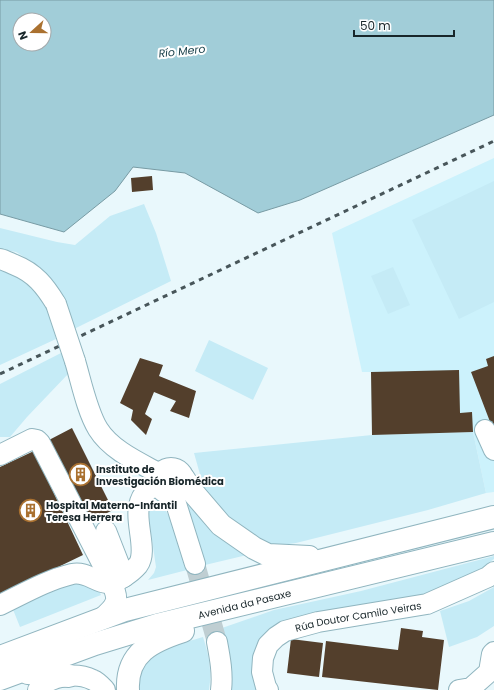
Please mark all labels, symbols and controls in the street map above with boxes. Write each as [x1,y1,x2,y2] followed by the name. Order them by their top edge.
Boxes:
[12,12,52,52] north arrow
[354,12,454,38] scale bar
[360,17,391,34] text: 50 m
[14,29,32,42] text: N
[158,41,206,61] water label: Río Mero
[68,462,94,488] building icon: Instituto de Investigación Biomédica
[96,462,224,489] place label: Instituto de Investigación Biomédica
[18,498,44,524] building icon: Hospital Materno-Infantil Teresa Herrera
[46,498,177,525] place label: Hospital Materno-Infantil Teresa Herrera
[196,585,292,622] street label: Avenida da Pasaxe
[293,598,423,635] street label: Rúa Doutor Camilo Veiras

